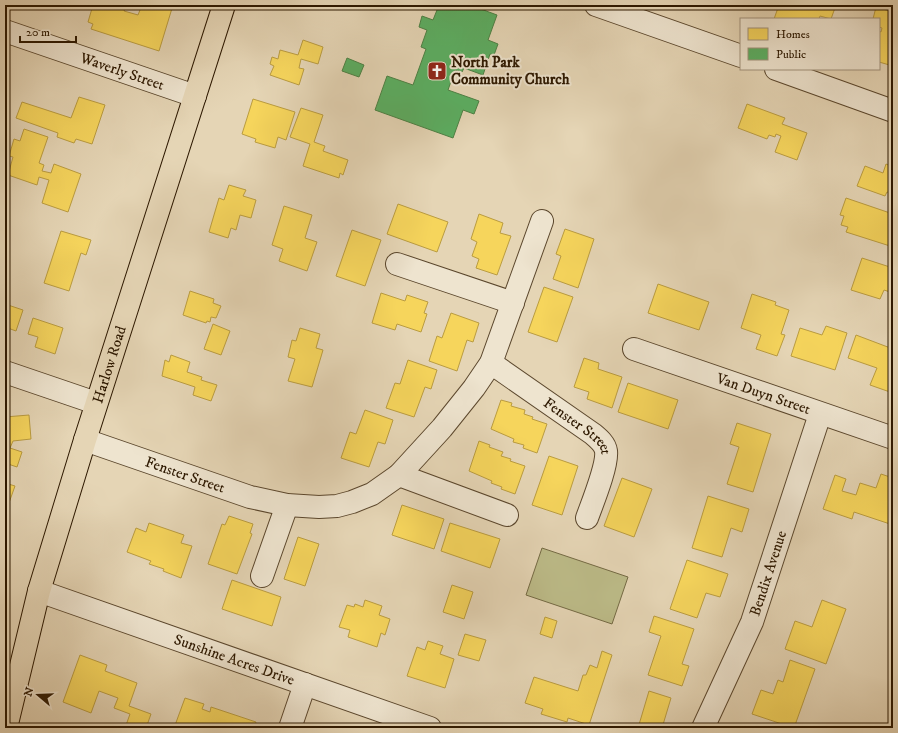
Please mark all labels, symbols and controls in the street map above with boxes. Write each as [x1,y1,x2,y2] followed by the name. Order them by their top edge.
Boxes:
[20,18,76,44] scale bar
[740,18,880,70] legend
[26,25,50,40] text: 20 m
[776,27,810,42] text: Homes
[776,47,806,62] text: Public
[77,48,167,95] street label: Waverly Street
[451,53,570,89] place label: North Park Community Church
[426,60,448,82] church icon: North Park Community Church
[88,323,131,406] street label: Harlow Road
[713,369,813,419] street label: Van Duyn Street
[540,394,615,455] street label: Fenster Street
[143,453,228,498] street label: Fenster Street
[746,528,791,619] street label: Bendix Avenue
[171,630,297,690] street label: Sunshine Acres Drive
[18,675,58,715] north arrow
[21,686,38,699] text: N

